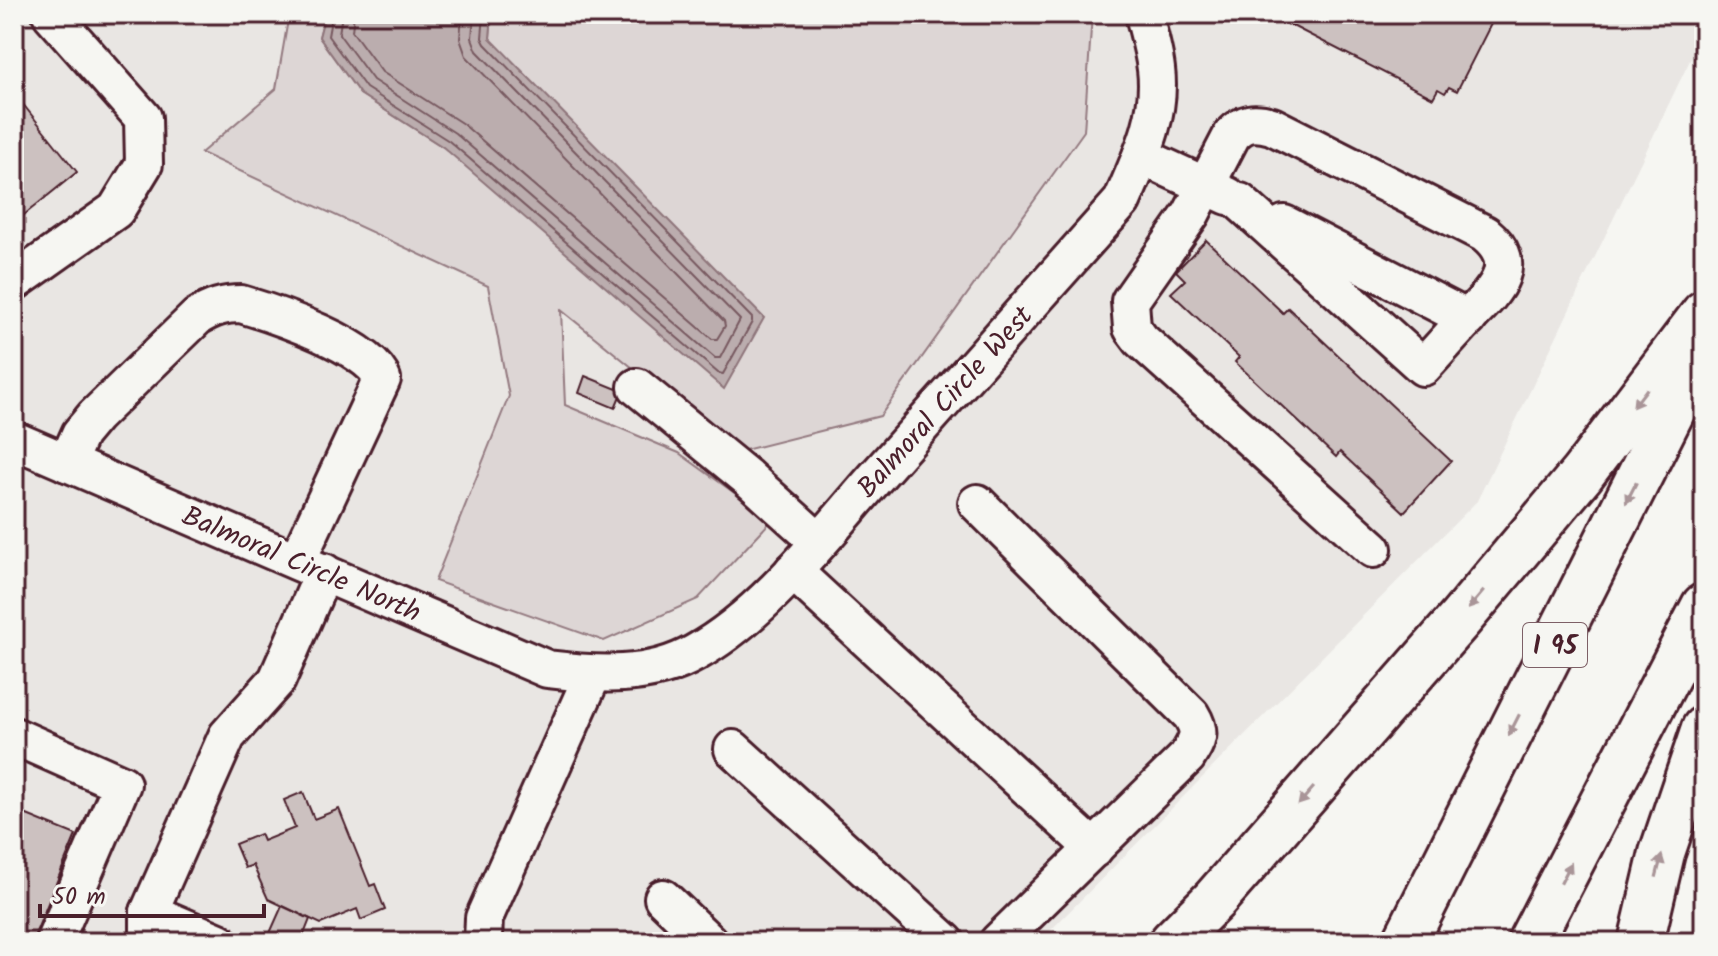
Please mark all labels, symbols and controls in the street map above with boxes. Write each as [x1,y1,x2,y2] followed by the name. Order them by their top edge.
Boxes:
[847,295,1046,509] street label: Balmoral Circle West
[1632,387,1648,408] one-way arrow
[1624,482,1638,505] one-way arrow
[174,495,428,636] street label: Balmoral Circle North
[1468,589,1485,609] one-way arrow
[1523,623,1587,667] road number: I 95
[1507,714,1521,737] one-way arrow
[1297,786,1315,805] one-way arrow
[1653,854,1666,879] one-way arrow
[1559,861,1573,884] one-way arrow
[40,868,264,918] scale bar
[52,878,106,917] text: 50 m

